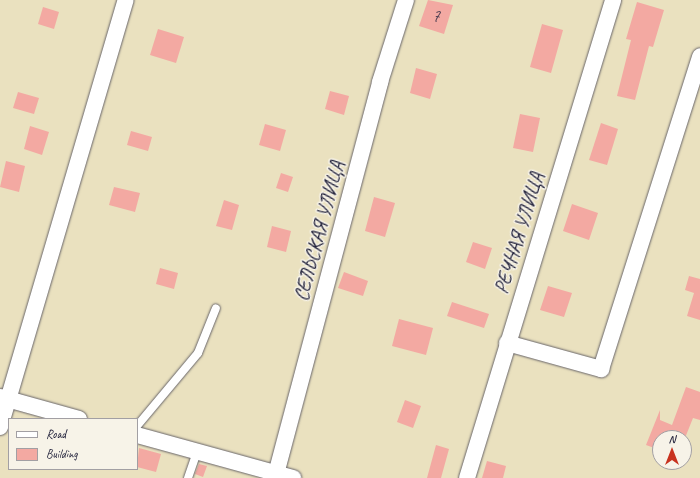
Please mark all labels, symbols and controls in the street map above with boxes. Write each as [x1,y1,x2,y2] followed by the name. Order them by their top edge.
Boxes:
[432,5,440,27] house number: 7
[289,158,349,304] street label: СЕЛЬСКАЯ УЛИЦА
[489,169,549,297] street label: РЕЧНАЯ УЛИЦА
[8,418,138,470] legend
[46,426,66,442] text: Road
[652,430,692,470] north arrow
[669,432,675,446] text: N
[46,446,78,462] text: Building

